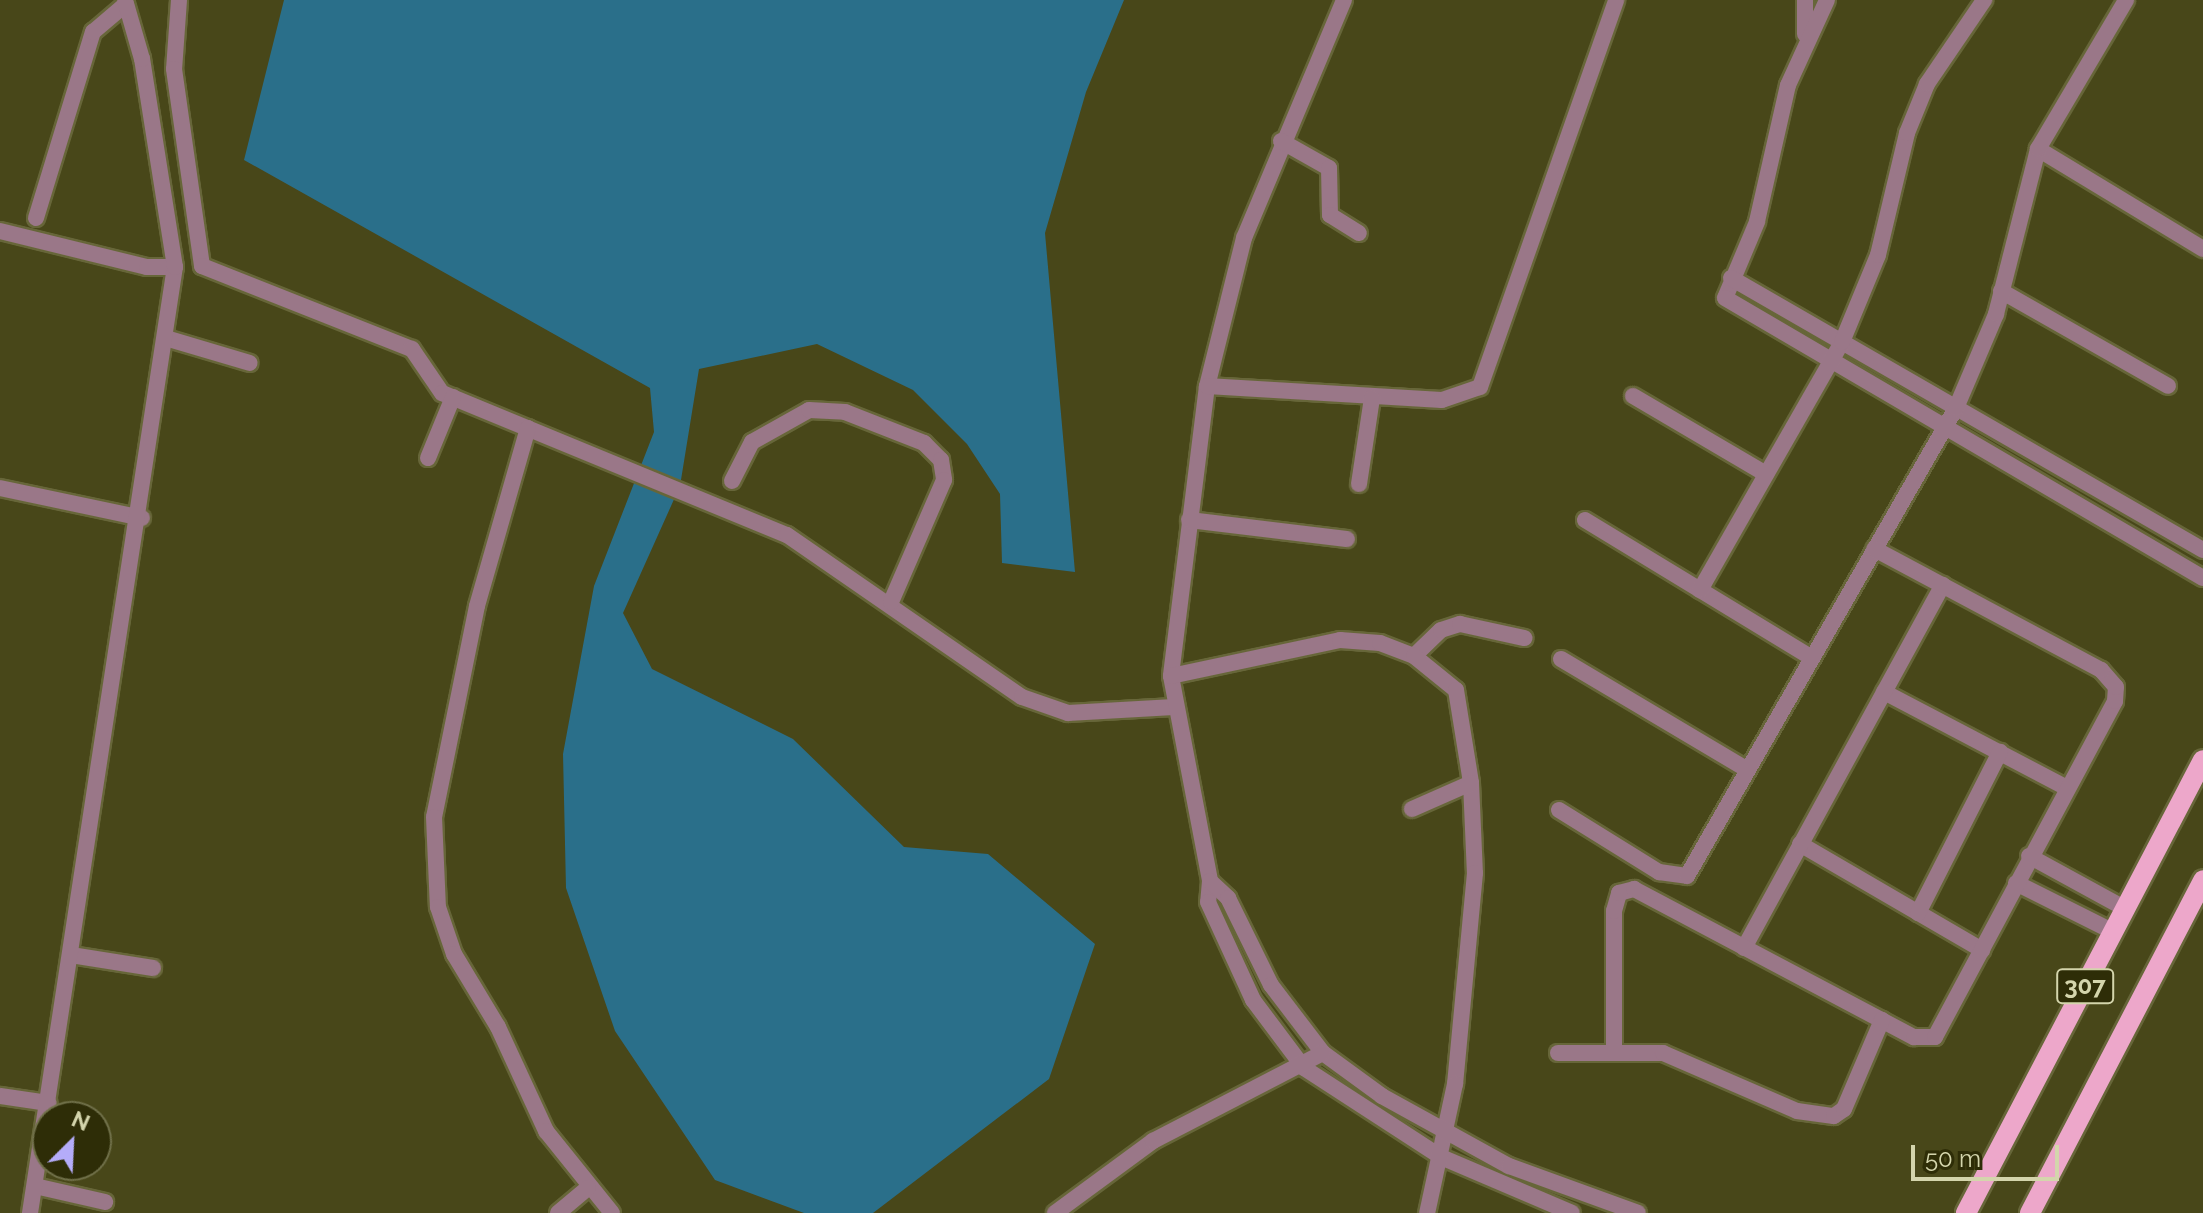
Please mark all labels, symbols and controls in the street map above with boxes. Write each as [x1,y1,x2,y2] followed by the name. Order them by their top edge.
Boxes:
[2055,966,2115,1006] road number: 307
[32,1101,112,1181] north arrow
[68,1106,94,1136] text: N
[1915,1129,2063,1179] scale bar
[1925,1144,1981,1173] text: 50 m

